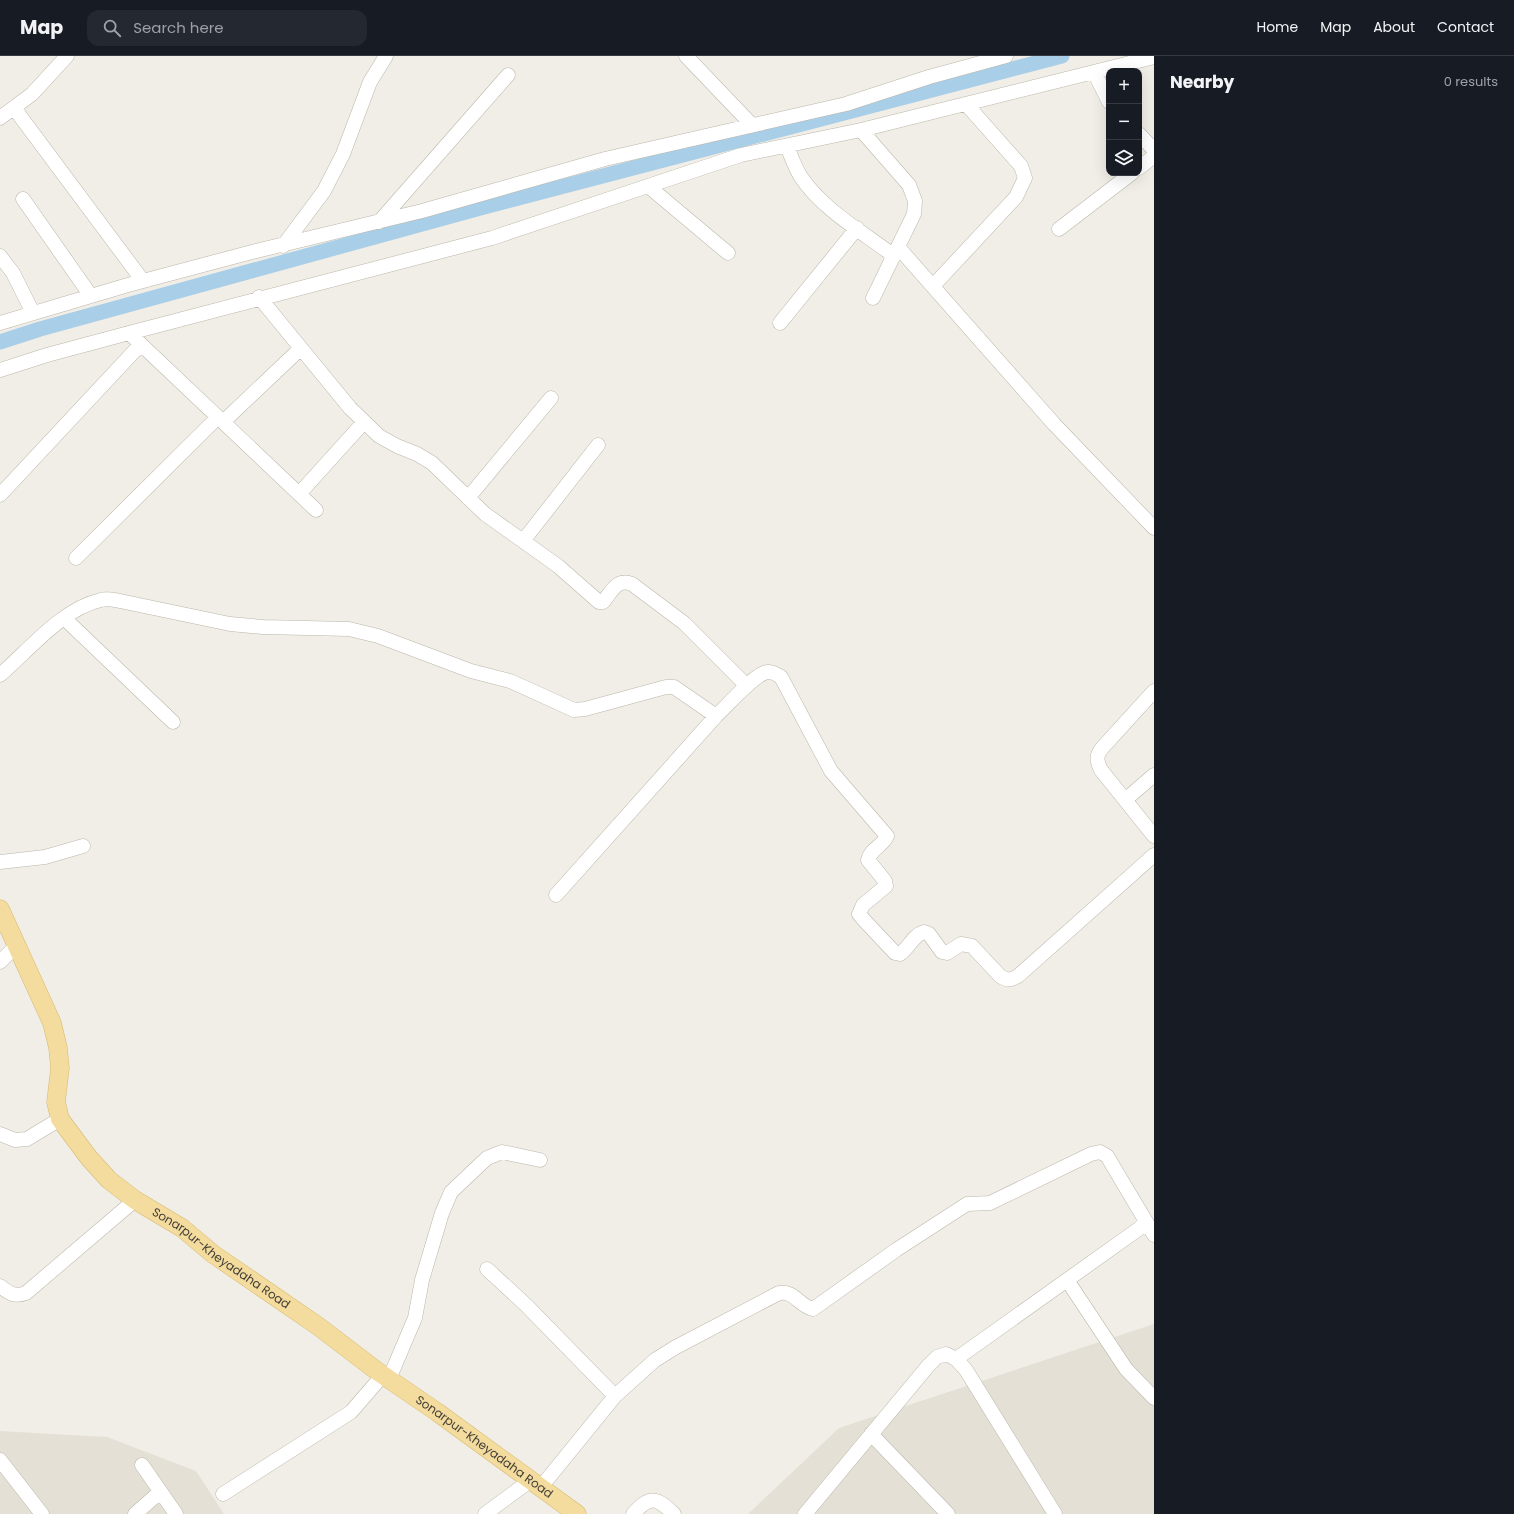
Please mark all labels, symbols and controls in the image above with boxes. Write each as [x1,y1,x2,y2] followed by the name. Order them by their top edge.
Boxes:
[87,10,367,46] search box
[20,14,63,41] text: Map
[101,17,123,39] icon: search
[133,17,224,38] text: Search here
[1256,17,1298,37] text: Home
[1320,17,1351,37] text: Map
[1373,17,1415,37] text: About
[1437,17,1494,37] text: Contact
[1106,68,1142,176] map controls
[1106,68,1142,104] button: +
[1170,70,1234,94] text: Nearby
[1444,72,1498,91] text: 0 results
[1106,104,1142,140] button: −
[1106,140,1142,176] button: layers
[149,1203,294,1312] street label: Sonarpur-Kheyadaha Road
[413,1391,557,1502] street label: Sonarpur-Kheyadaha Road

